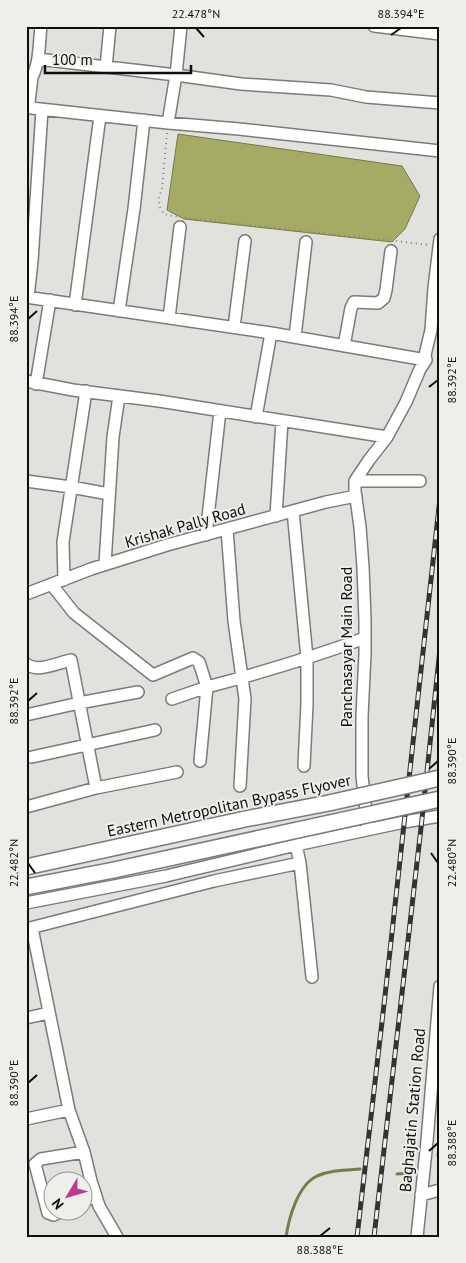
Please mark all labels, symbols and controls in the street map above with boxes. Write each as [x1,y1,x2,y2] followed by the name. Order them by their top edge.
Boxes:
[172,6,220,21] text: 22.478°N
[378,6,424,21] text: 88.394°E
[45,42,191,74] scale bar
[52,50,93,69] text: 100 m
[6,296,21,342] text: 88.394°E
[444,357,459,403] text: 88.392°E
[122,498,248,552] street label: Krishak Pally Road
[336,567,356,727] street label: Panchasayar Main Road
[6,678,21,724] text: 88.392°E
[444,738,459,784] text: 88.390°E
[105,769,353,841] street label: Eastern Metropolitan Bypass Flyover
[6,839,21,887] text: 22.482°N
[444,839,459,887] text: 22.480°N
[395,1027,429,1193] street label: Baghajatin Station Road
[6,1060,21,1106] text: 88.390°E
[444,1120,459,1166] text: 88.388°E
[42,1170,92,1220] north arrow
[48,1195,68,1213] text: N
[297,1242,343,1257] text: 88.388°E

